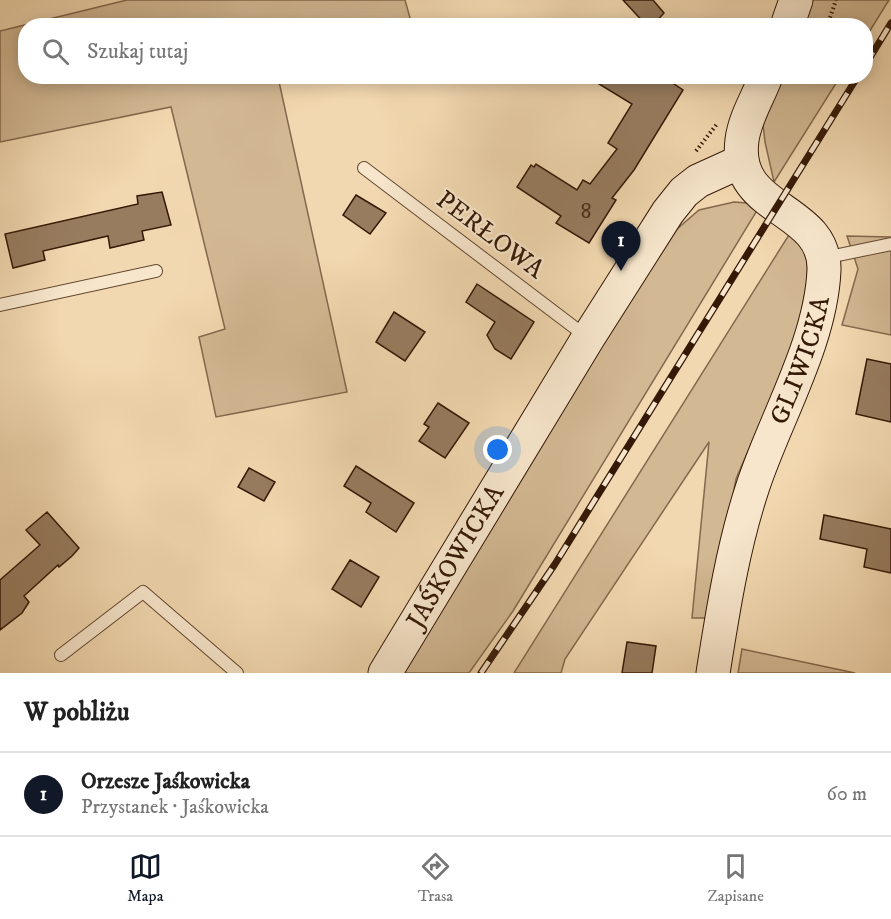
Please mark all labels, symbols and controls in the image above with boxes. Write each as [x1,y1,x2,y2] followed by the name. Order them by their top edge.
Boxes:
[18,18,873,84] search box
[39,35,72,68] icon: search
[87,38,188,65] text: Szukaj tutaj
[429,184,551,287] street label: PERŁOWA
[580,198,592,225] house number: 8
[602,222,640,271] pin: 1
[762,293,838,430] street label: GLIWICKA
[483,435,512,464] your location
[398,478,512,636] street label: JAŚKOWICKA
[24,696,129,729] text: W pobliżu
[81,768,250,795] text: Orzesze Jaśkowicka
[40,782,47,807] text: 1
[827,782,867,807] text: 60 m
[81,795,269,820] text: Przystanek · Jaśkowicka
[127,850,163,906] tab: Mapa
[418,850,453,906] tab: Trasa
[707,850,764,906] tab: Zapisane

